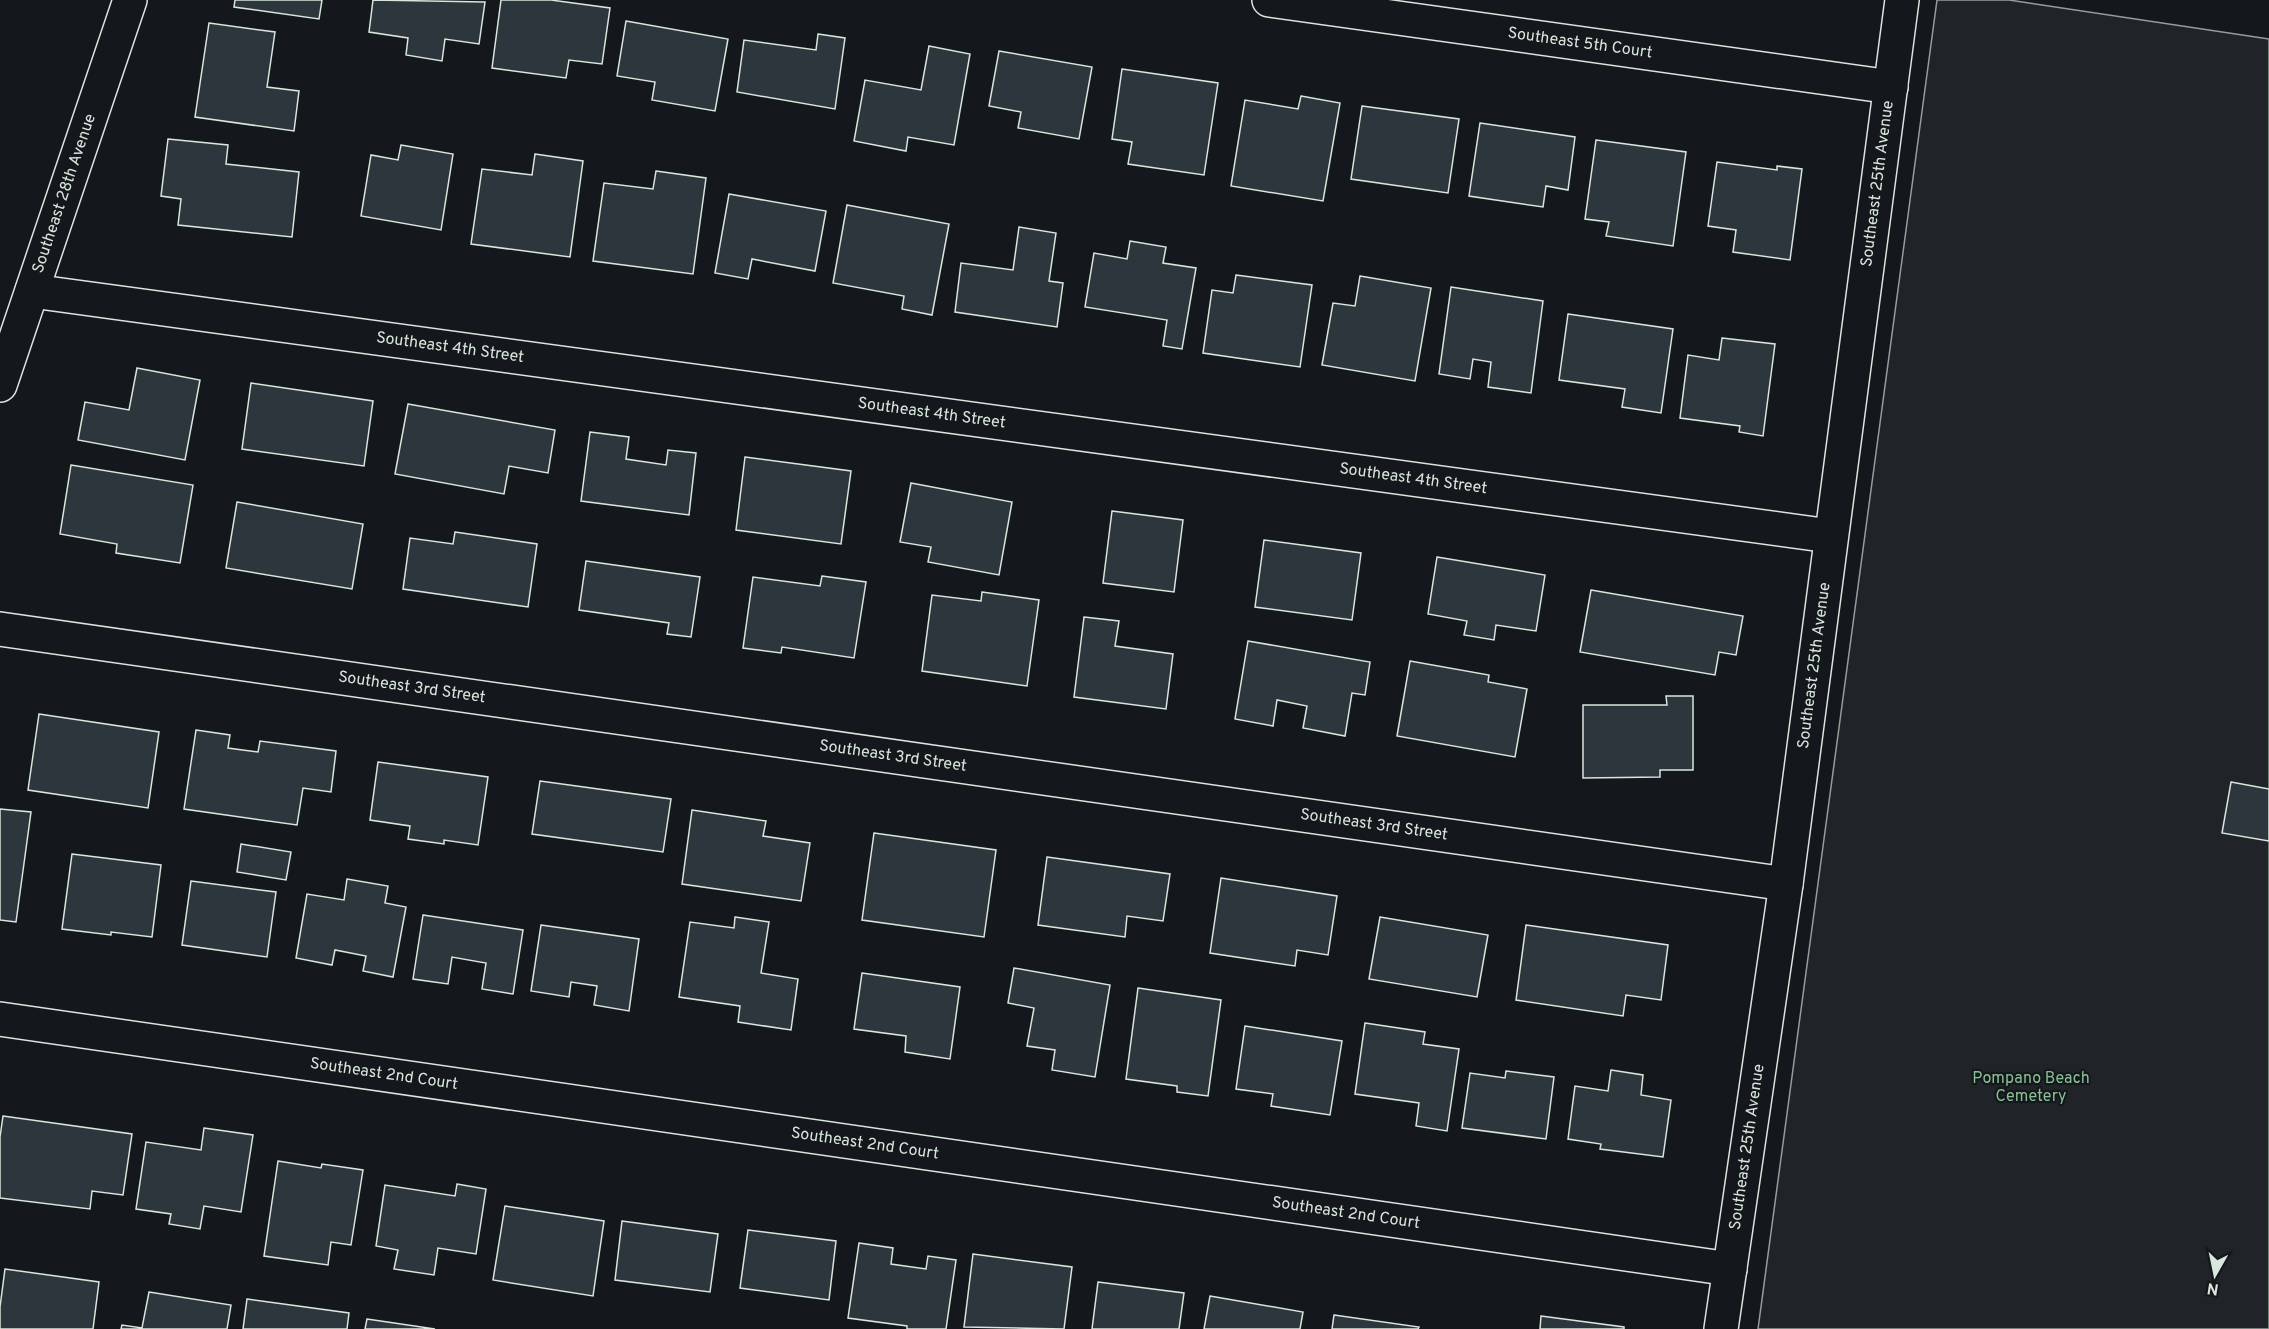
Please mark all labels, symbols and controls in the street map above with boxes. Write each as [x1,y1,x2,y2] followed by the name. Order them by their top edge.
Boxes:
[1506,23,1654,64] street label: Southeast 5th Court
[1857,99,1899,268] street label: Southeast 25th Avenue
[28,111,101,276] street label: Southeast 28th Avenue
[375,328,525,368] street label: Southeast 4th Street
[857,394,1007,434] street label: Southeast 4th Street
[1338,459,1488,499] street label: Southeast 4th Street
[1794,581,1835,750] street label: Southeast 25th Avenue
[337,667,487,708] street label: Southeast 3rd Street
[818,736,968,777] street label: Southeast 3rd Street
[1299,805,1449,846] street label: Southeast 3rd Street
[309,1054,459,1095] street label: Southeast 2nd Court
[1726,1063,1770,1231] street label: Southeast 25th Avenue
[1972,1069,2090,1107] park label: Pompano Beach Cemetery
[790,1123,940,1165] street label: Southeast 2nd Court
[1271,1193,1421,1234] street label: Southeast 2nd Court
[2185,1245,2245,1305] north arrow
[2206,1277,2220,1299] text: N

